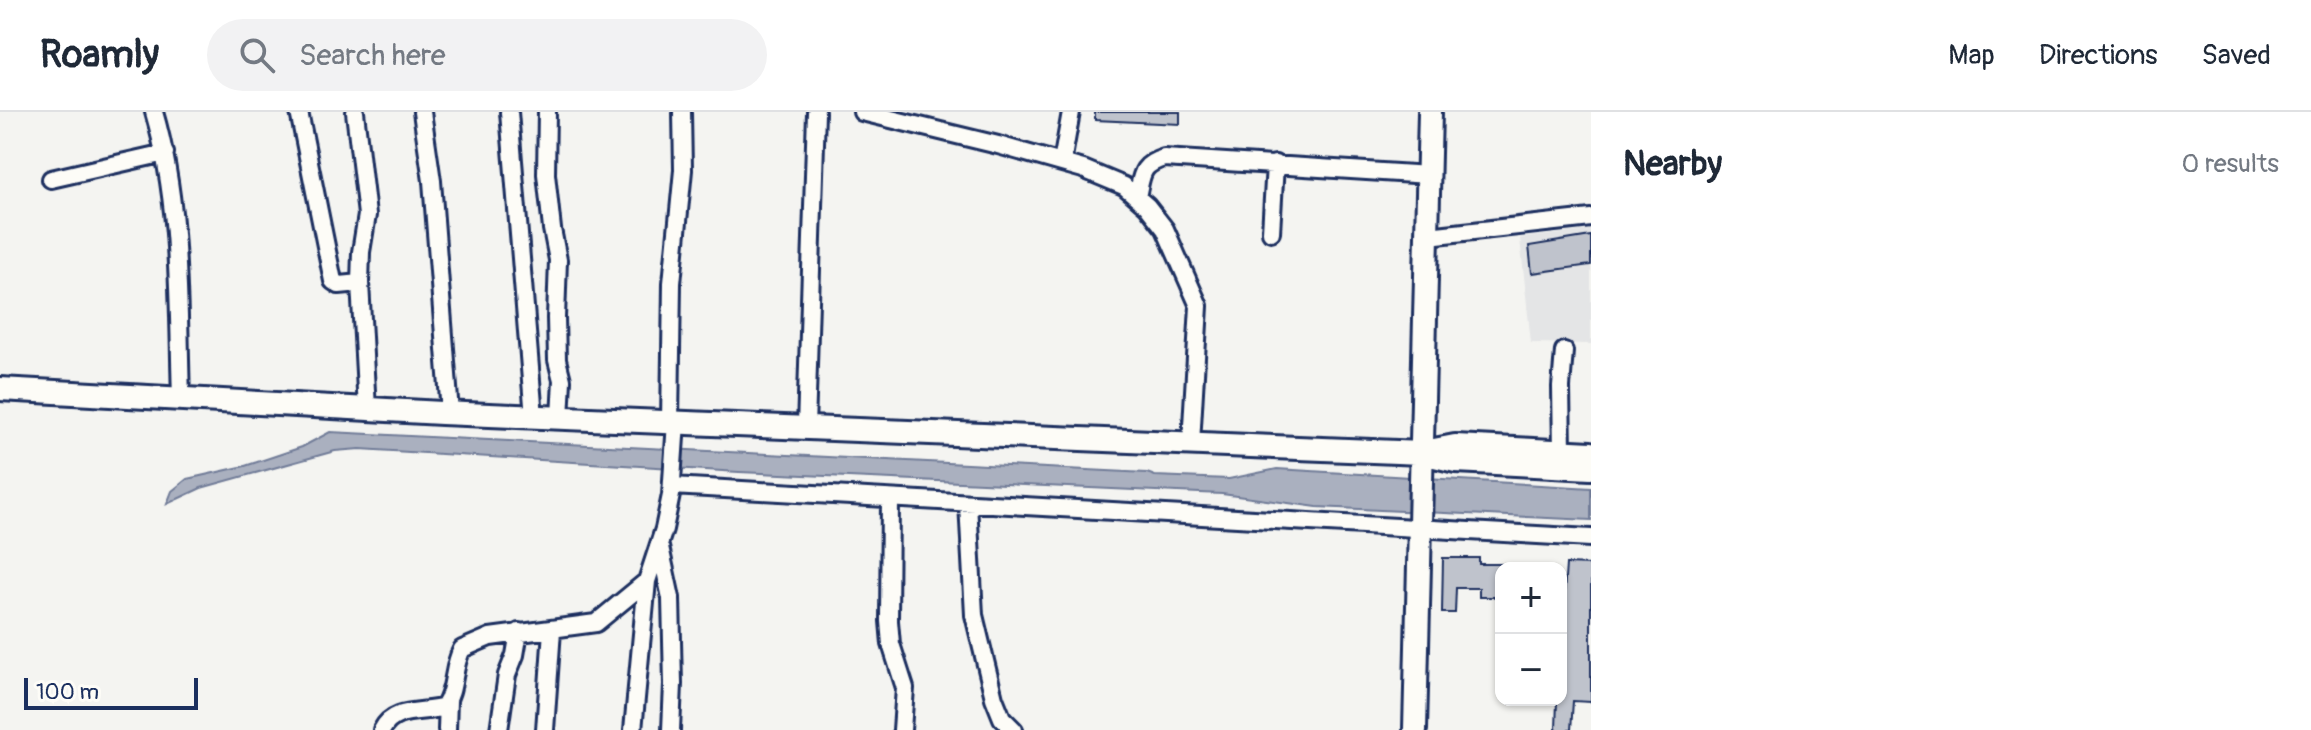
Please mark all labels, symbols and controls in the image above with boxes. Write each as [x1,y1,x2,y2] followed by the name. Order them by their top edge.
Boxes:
[207,19,767,91] search box
[40,31,159,79] text: Roamly
[235,33,279,77] icon: search
[299,37,446,74] text: Search here
[1948,38,1995,73] text: Map
[2039,38,2158,73] text: Directions
[2202,38,2271,73] text: Saved
[1623,143,1722,186] text: Nearby
[2182,148,2279,180] text: 0 results
[1495,562,1567,706] map controls
[1495,562,1567,634] button: +
[1495,634,1567,706] button: −
[24,674,198,710] scale bar
[36,678,99,706] text: 100 m

